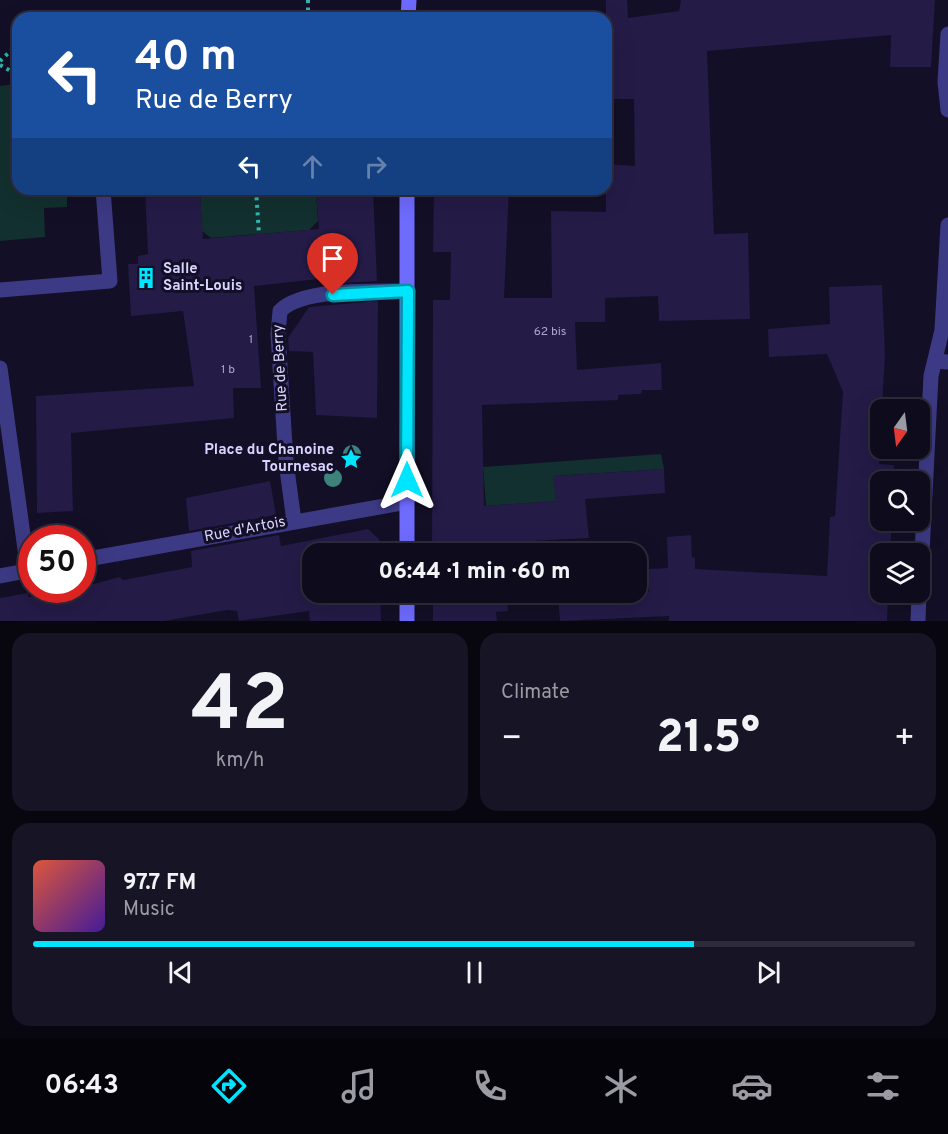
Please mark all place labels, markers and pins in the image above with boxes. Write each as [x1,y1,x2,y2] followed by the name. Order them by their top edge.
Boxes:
[307,233,358,295] pin
[163,260,242,296] place label: Salle Saint-Louis
[134,266,158,290] building icon: Salle Saint-Louis
[204,441,334,477] place label: Place du Chanoine Tournesac
[339,447,363,471] place icon: Place du Chanoine Tournesac

